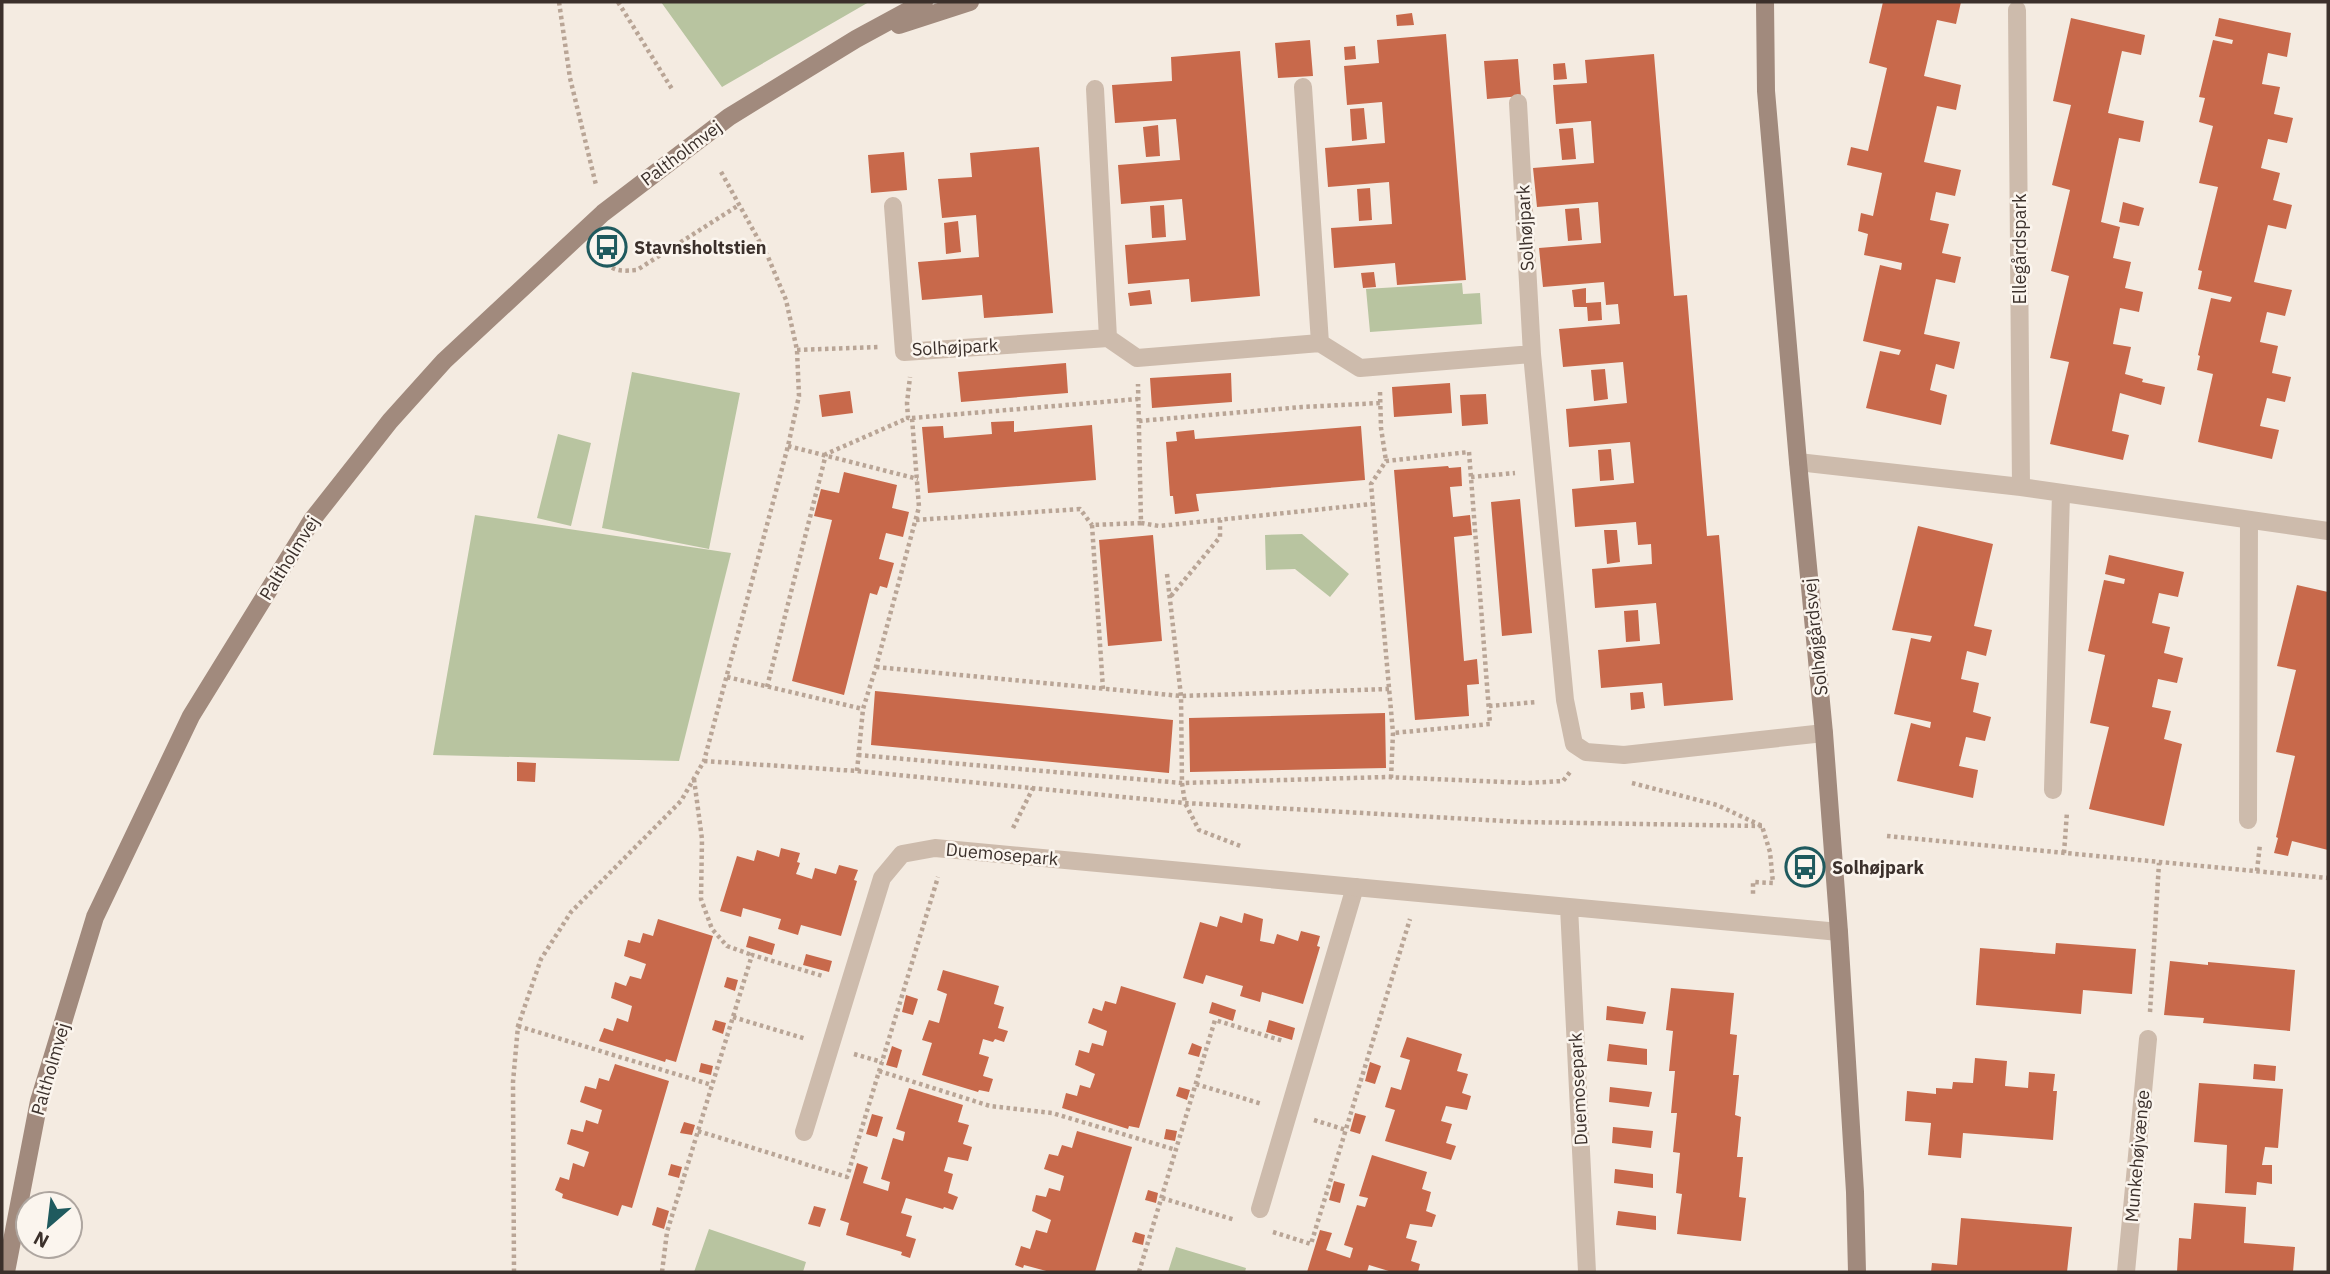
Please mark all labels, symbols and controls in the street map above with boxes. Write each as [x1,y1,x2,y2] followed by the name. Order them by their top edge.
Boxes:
[636,115,726,191] street label: Paltholmvej
[1511,184,1539,272] street label: Solhøjpark
[2008,193,2031,305] street label: Ellegårdspark
[586,226,628,268] bus stop icon: Stavnsholtstien
[634,236,767,259] place label: Stavnsholtstien
[911,333,999,361] street label: Solhøjpark
[254,511,324,605] street label: Paltholmvej
[1797,577,1833,697] street label: Solhøjgårdsvej
[945,838,1060,870] street label: Duemosepark
[1784,846,1826,888] bus stop icon: Solhøjpark
[1832,856,1924,879] place label: Solhøjpark
[26,1020,74,1118] street label: Paltholmvej
[1564,1032,1592,1146] street label: Duemosepark
[2120,1089,2154,1223] street label: Munkehøjvænge
[14,1190,84,1260] north arrow
[29,1226,53,1254] text: N

